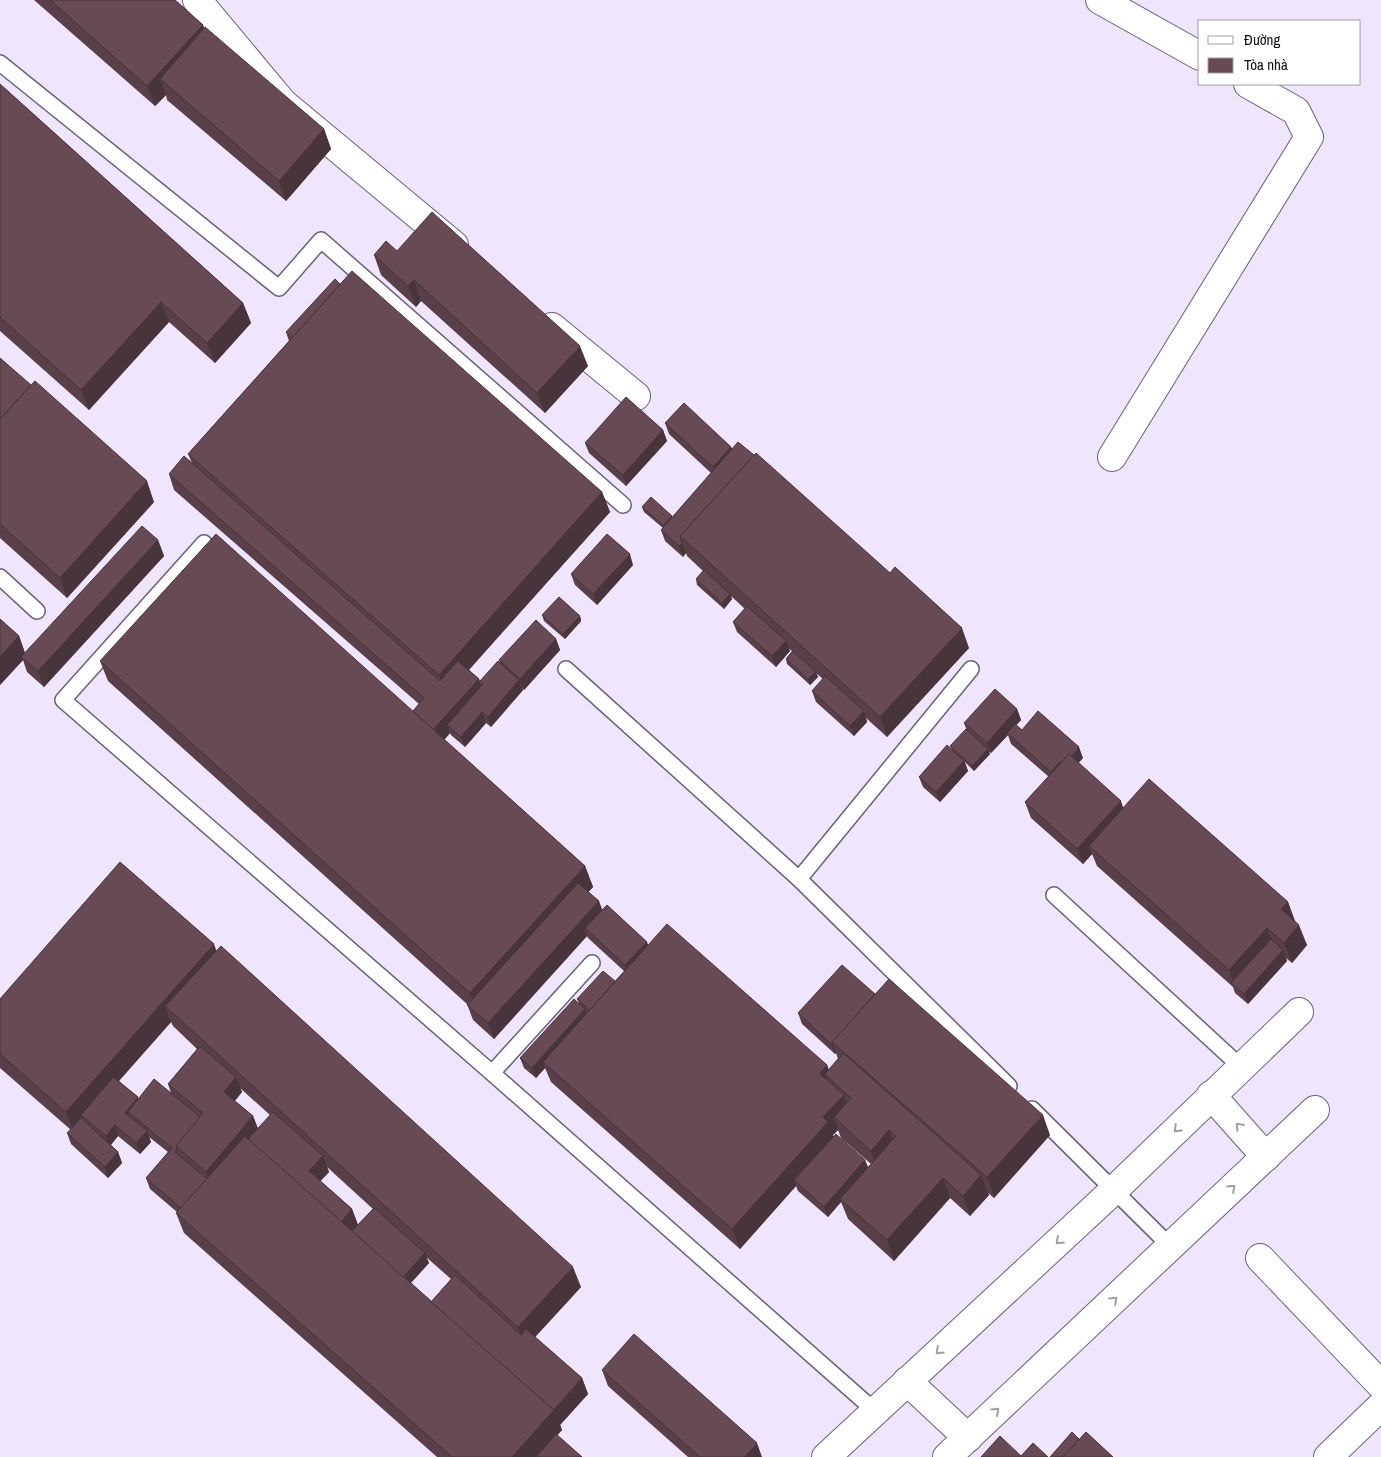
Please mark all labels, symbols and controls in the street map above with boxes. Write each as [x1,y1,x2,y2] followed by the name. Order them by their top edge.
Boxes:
[1198,20,1361,85] legend
[1244,29,1280,50] text: Đường
[1244,54,1288,75] text: Tòa nhà
[1235,1122,1244,1131] one-way arrow
[1173,1123,1182,1132] one-way arrow
[1226,1185,1235,1194] one-way arrow
[1055,1235,1064,1244] one-way arrow
[1108,1297,1117,1306] one-way arrow
[936,1345,945,1354] one-way arrow
[990,1408,999,1417] one-way arrow

